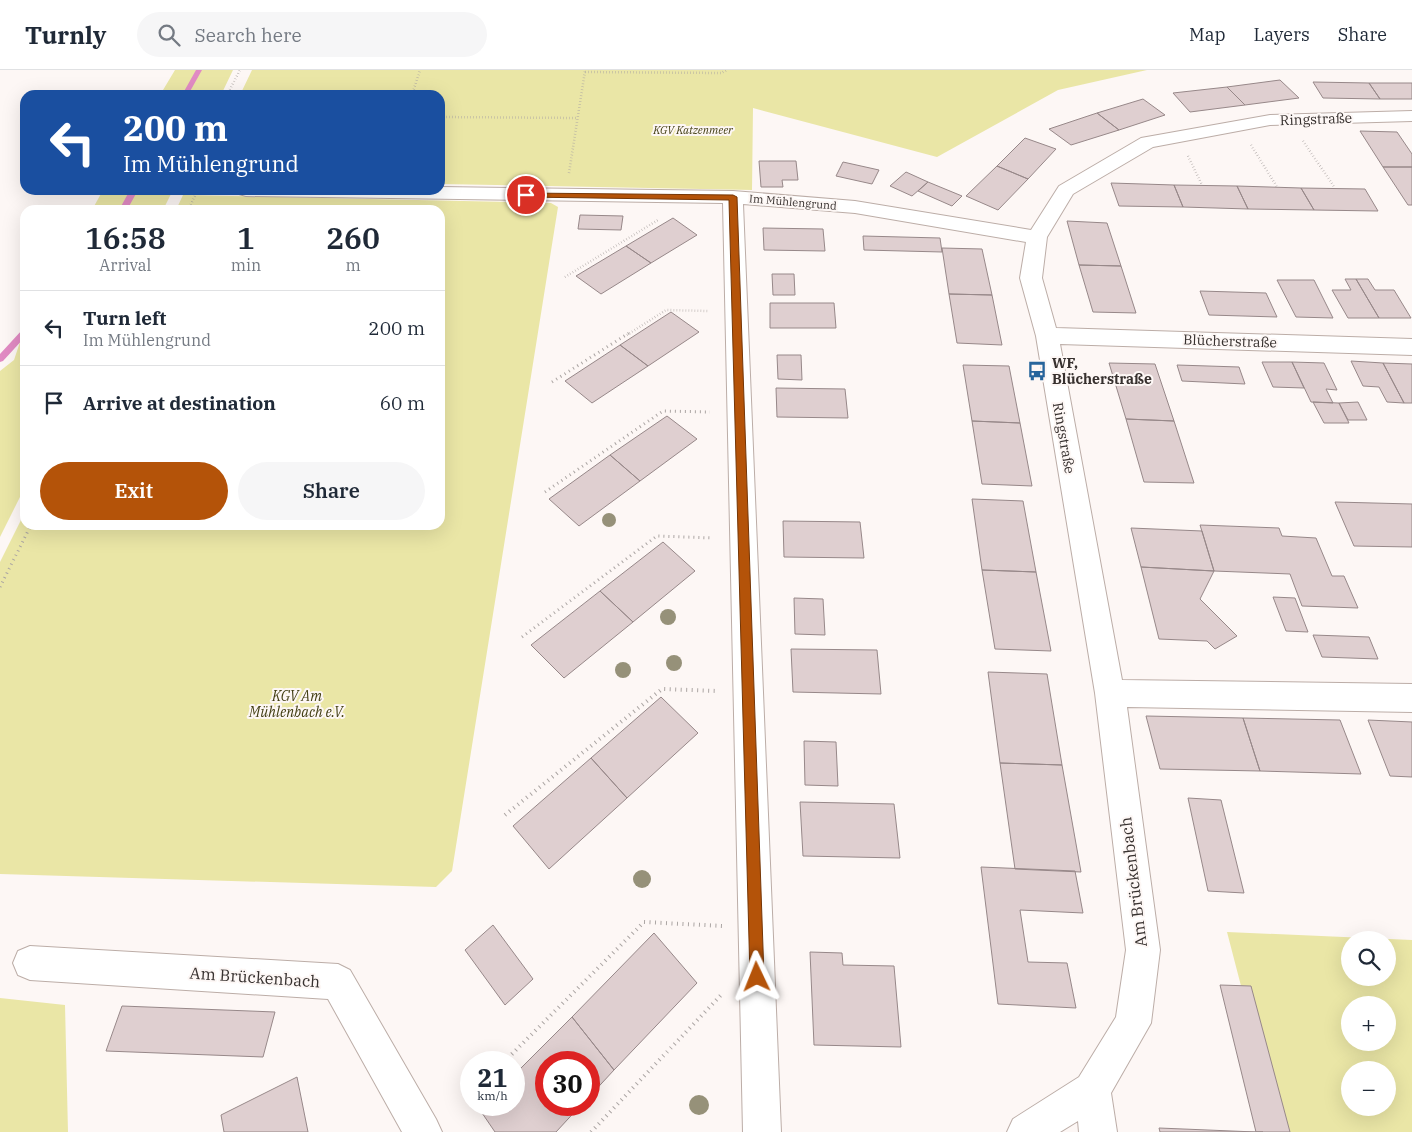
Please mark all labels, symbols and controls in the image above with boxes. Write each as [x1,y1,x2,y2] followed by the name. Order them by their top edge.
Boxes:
[137,12,487,57] search box
[25,19,107,51] text: Turnly
[155,21,183,49] icon: search
[195,23,302,47] text: Search here
[1189,23,1226,46] text: Map
[1254,23,1310,46] text: Layers
[1338,23,1387,46] text: Share
[123,105,228,151] text: 200 m
[1280,109,1352,129] street label: Ringstraße
[40,110,105,175] icon: left
[652,123,734,137] park label: KGV Katzenmeer
[123,149,299,178] text: Im Mühlengrund
[505,174,547,216] pin
[512,181,540,209] icon: arrive
[749,191,838,213] street label: Im Mühlengrund
[85,218,166,257] text: 16:58
[237,218,255,257] text: 1
[326,218,380,257] text: 260
[99,255,151,275] text: Arrival
[231,255,261,275] text: min
[345,255,361,275] text: m
[83,306,166,330] text: Turn left
[40,314,68,342] icon: left
[368,316,425,340] text: 200 m
[83,330,211,350] text: Im Mühlengrund
[1183,330,1277,352] street label: Blücherstraße
[1052,354,1152,388] place label: WF, Blücherstraße
[1026,360,1048,382] bus stop icon: WF, Blücherstraße
[40,389,68,417] icon: arrive
[83,391,276,415] text: Arrive at destination
[380,391,425,415] text: 60 m
[1049,401,1079,475] street label: Ringstraße
[40,462,228,520] button: Exit
[238,462,425,520] button: Share
[248,687,345,721] park label: KGV Am Mühlenbach e.V.
[1115,816,1151,948] street label: Am Brückenbach
[1341,931,1396,1116] map controls
[1341,931,1396,986] button: search
[730,950,782,1002] position arrow
[189,962,321,992] street label: Am Brückenbach
[1341,996,1396,1051] button: +
[535,1051,600,1116] speed limit sign: 30
[477,1061,508,1094] text: 21
[1341,1061,1396,1116] button: −
[477,1088,508,1103] text: km/h

